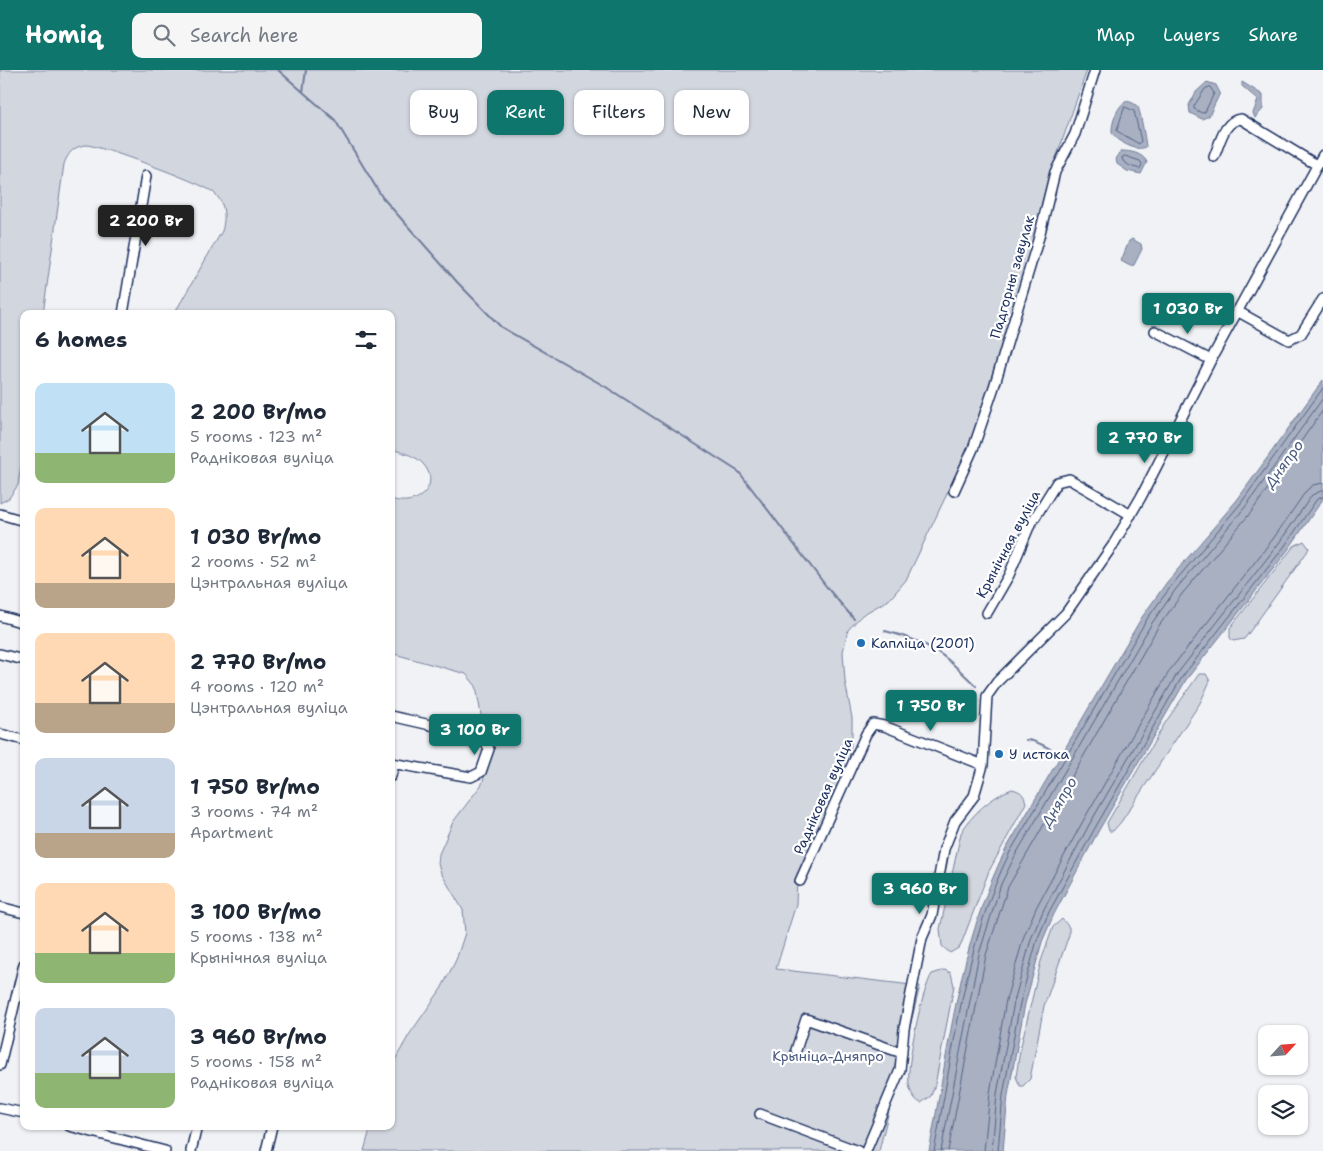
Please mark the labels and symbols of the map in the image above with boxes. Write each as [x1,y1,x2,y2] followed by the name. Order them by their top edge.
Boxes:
[94,204,198,247] pin: 2 200 Br
[986,213,1038,341] street label: Падгорны завулак
[1136,292,1240,335] pin: 1 030 Br
[1093,422,1197,464] pin: 2 770 Br
[1259,436,1308,493] water label: Дняпро
[972,487,1044,601] street label: Крынічная вуліца
[871,634,974,652] place label: Капліца (2001)
[855,637,867,649] marker: Капліца (2001)
[879,690,983,732] pin: 1 750 Br
[423,714,527,756] pin: 3 100 Br
[789,735,857,857] street label: Радніковая вуліца
[1009,745,1070,763] place label: У истока
[993,748,1005,760] marker: У истока
[1036,773,1082,832] water label: Дняпро
[868,872,972,915] pin: 3 960 Br
[1258,1025,1308,1075] north arrow
[772,1047,884,1065] park label: Крыніца-Дняпро

